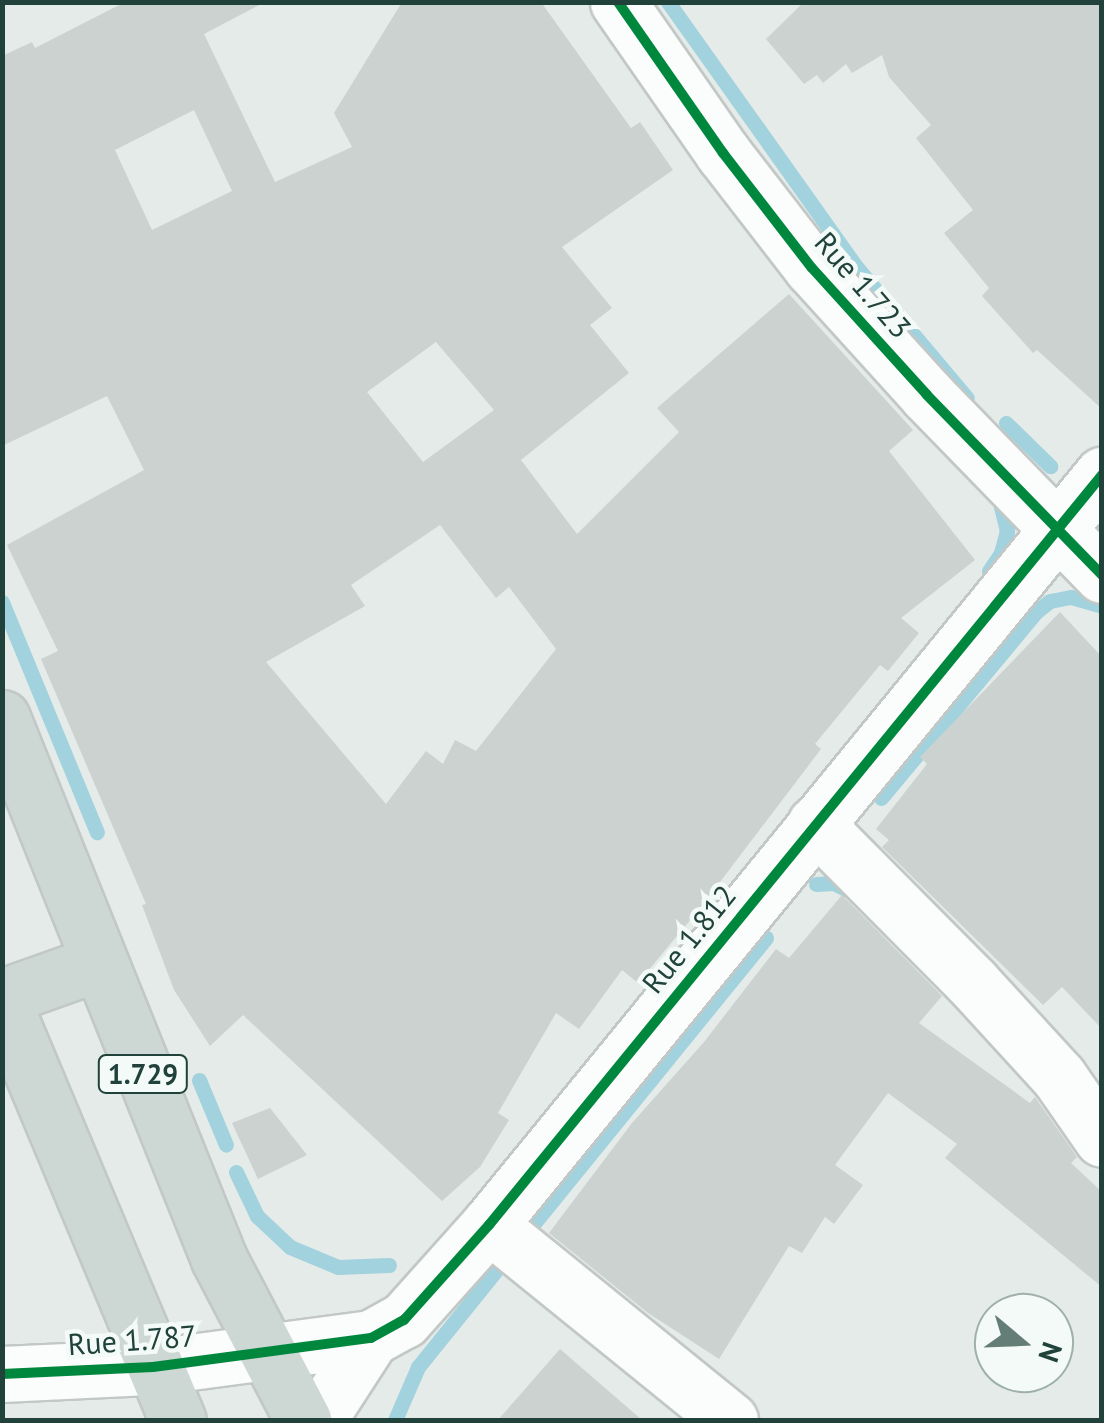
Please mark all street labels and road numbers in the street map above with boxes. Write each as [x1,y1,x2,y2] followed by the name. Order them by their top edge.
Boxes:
[807,225,919,345] street label: Rue 1.723
[634,878,744,1000] street label: Rue 1.812
[96,1051,190,1097] road number: 1.729
[67,1318,197,1362] street label: Rue 1.787

